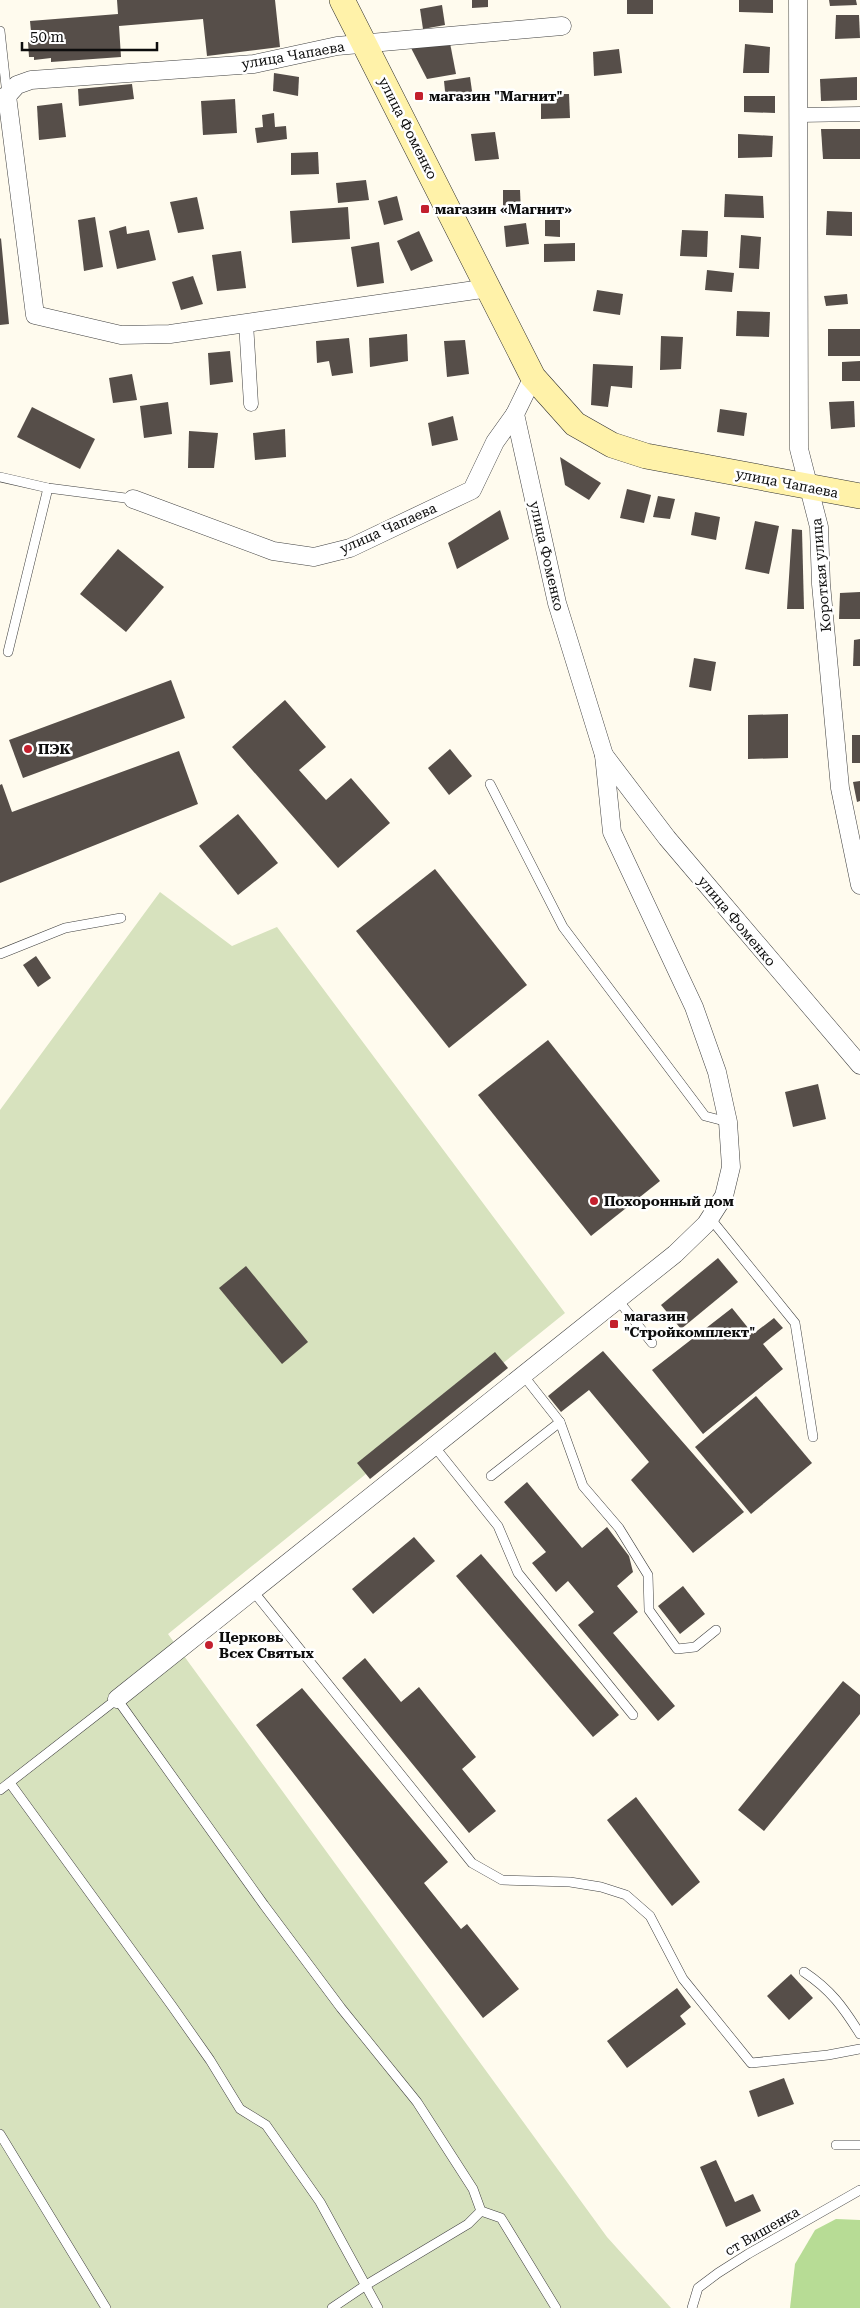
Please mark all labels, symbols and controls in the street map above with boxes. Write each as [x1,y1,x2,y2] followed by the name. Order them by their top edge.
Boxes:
[22,20,158,52] scale bar
[30,28,65,46] text: 50 m
[240,38,346,72] street label: улица Чапаева
[375,74,441,182] street label: улица Фоменко
[429,88,563,104] place label: магазин "Магнит"
[413,90,425,102] marker: магазин "Магнит"
[435,201,572,217] place label: магазин «Магнит»
[419,203,431,215] marker: магазин «Магнит»
[734,465,840,501] street label: улица Чапаева
[337,499,439,557] street label: улица Чапаева
[527,499,567,613] street label: улица Фоменко
[808,517,834,633] street label: Короткая улица
[38,741,71,757] place label: ПЭК
[22,743,34,755] marker: ПЭК
[695,873,779,969] street label: улица Фоменко
[604,1193,734,1209] place label: Похоронный дом
[588,1195,600,1207] marker: Похоронный дом
[624,1308,755,1340] place label: магазин "Стройкомплект"
[608,1318,620,1330] marker: магазин "Стройкомплект"
[219,1629,314,1661] place label: Церковь Всех Святых
[203,1639,215,1651] marker: Церковь Всех Святых
[722,2203,803,2259] street label: ст Вишенка

